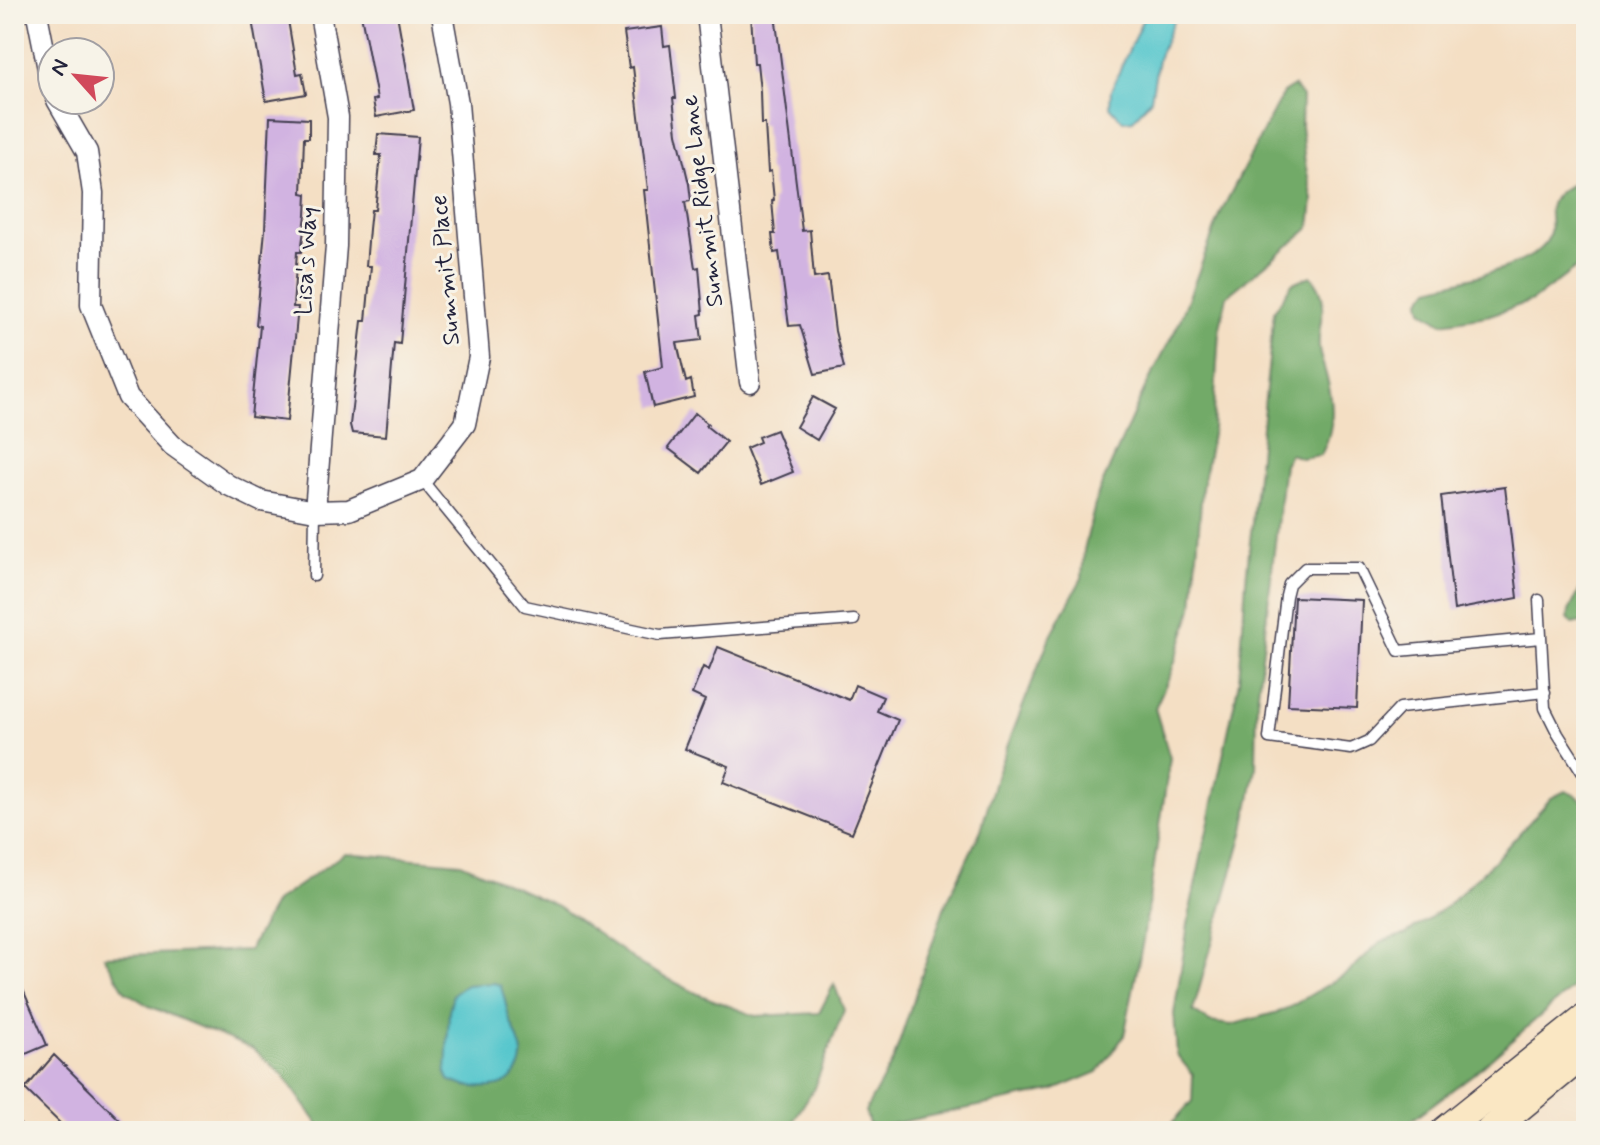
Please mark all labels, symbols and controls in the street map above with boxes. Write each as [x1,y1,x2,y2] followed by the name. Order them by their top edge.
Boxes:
[36,36,116,116] north arrow
[44,55,76,81] text: N
[675,93,731,309] street label: Summit Ridge Lane
[424,193,468,347] street label: Summit Place
[289,206,325,316] street label: Lisa's Way

